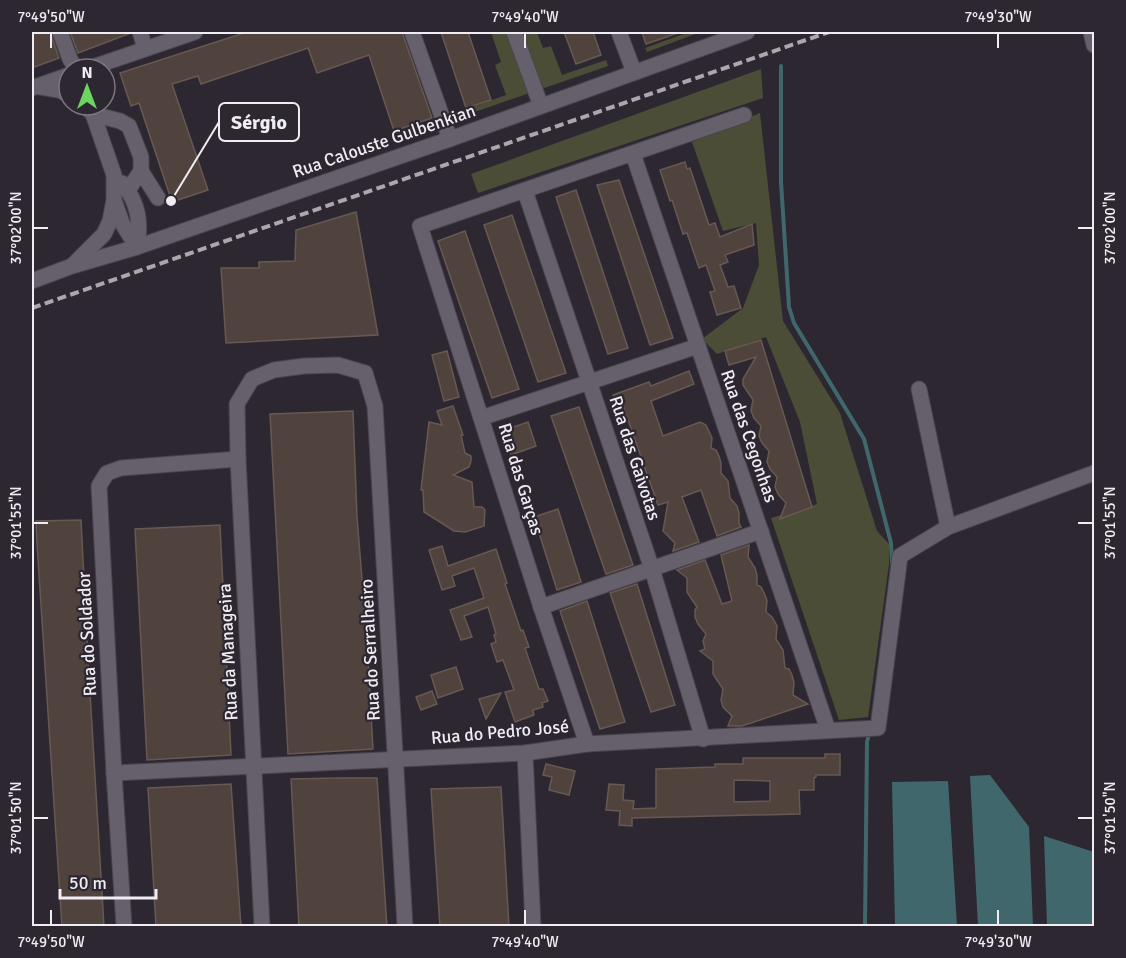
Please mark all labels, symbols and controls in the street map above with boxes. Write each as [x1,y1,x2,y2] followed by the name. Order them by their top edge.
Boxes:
[17,8,85,26] text: 7°49'50"W
[491,8,559,26] text: 7°49'40"W
[964,8,1032,26] text: 7°49'30"W
[57,57,117,117] north arrow
[81,63,93,83] text: N
[290,99,478,183] street label: Rua Calouste Gulbenkian
[219,103,299,141] callout: Sérgio
[231,110,287,135] text: Sérgio
[7,191,25,265] text: 37°02'00"N
[1101,191,1119,265] text: 37°02'00"N
[716,367,782,505] street label: Rua das Cegonhas
[604,393,666,523] street label: Rua das Gaivotas
[493,420,549,538] street label: Rua das Garças
[7,486,25,560] text: 37°01'55"N
[1101,486,1119,560] text: 37°01'55"N
[73,571,101,697] street label: Rua do Soldador
[355,578,385,722] street label: Rua do Serralheiro
[213,583,243,721] street label: Rua da Manageira
[430,715,570,749] street label: Rua do Pedro José
[7,781,25,855] text: 37°01'50"N
[1101,781,1119,855] text: 37°01'50"N
[60,862,156,900] scale bar
[69,872,107,894] text: 50 m
[17,933,85,951] text: 7°49'50"W
[491,933,559,951] text: 7°49'40"W
[964,933,1032,951] text: 7°49'30"W

